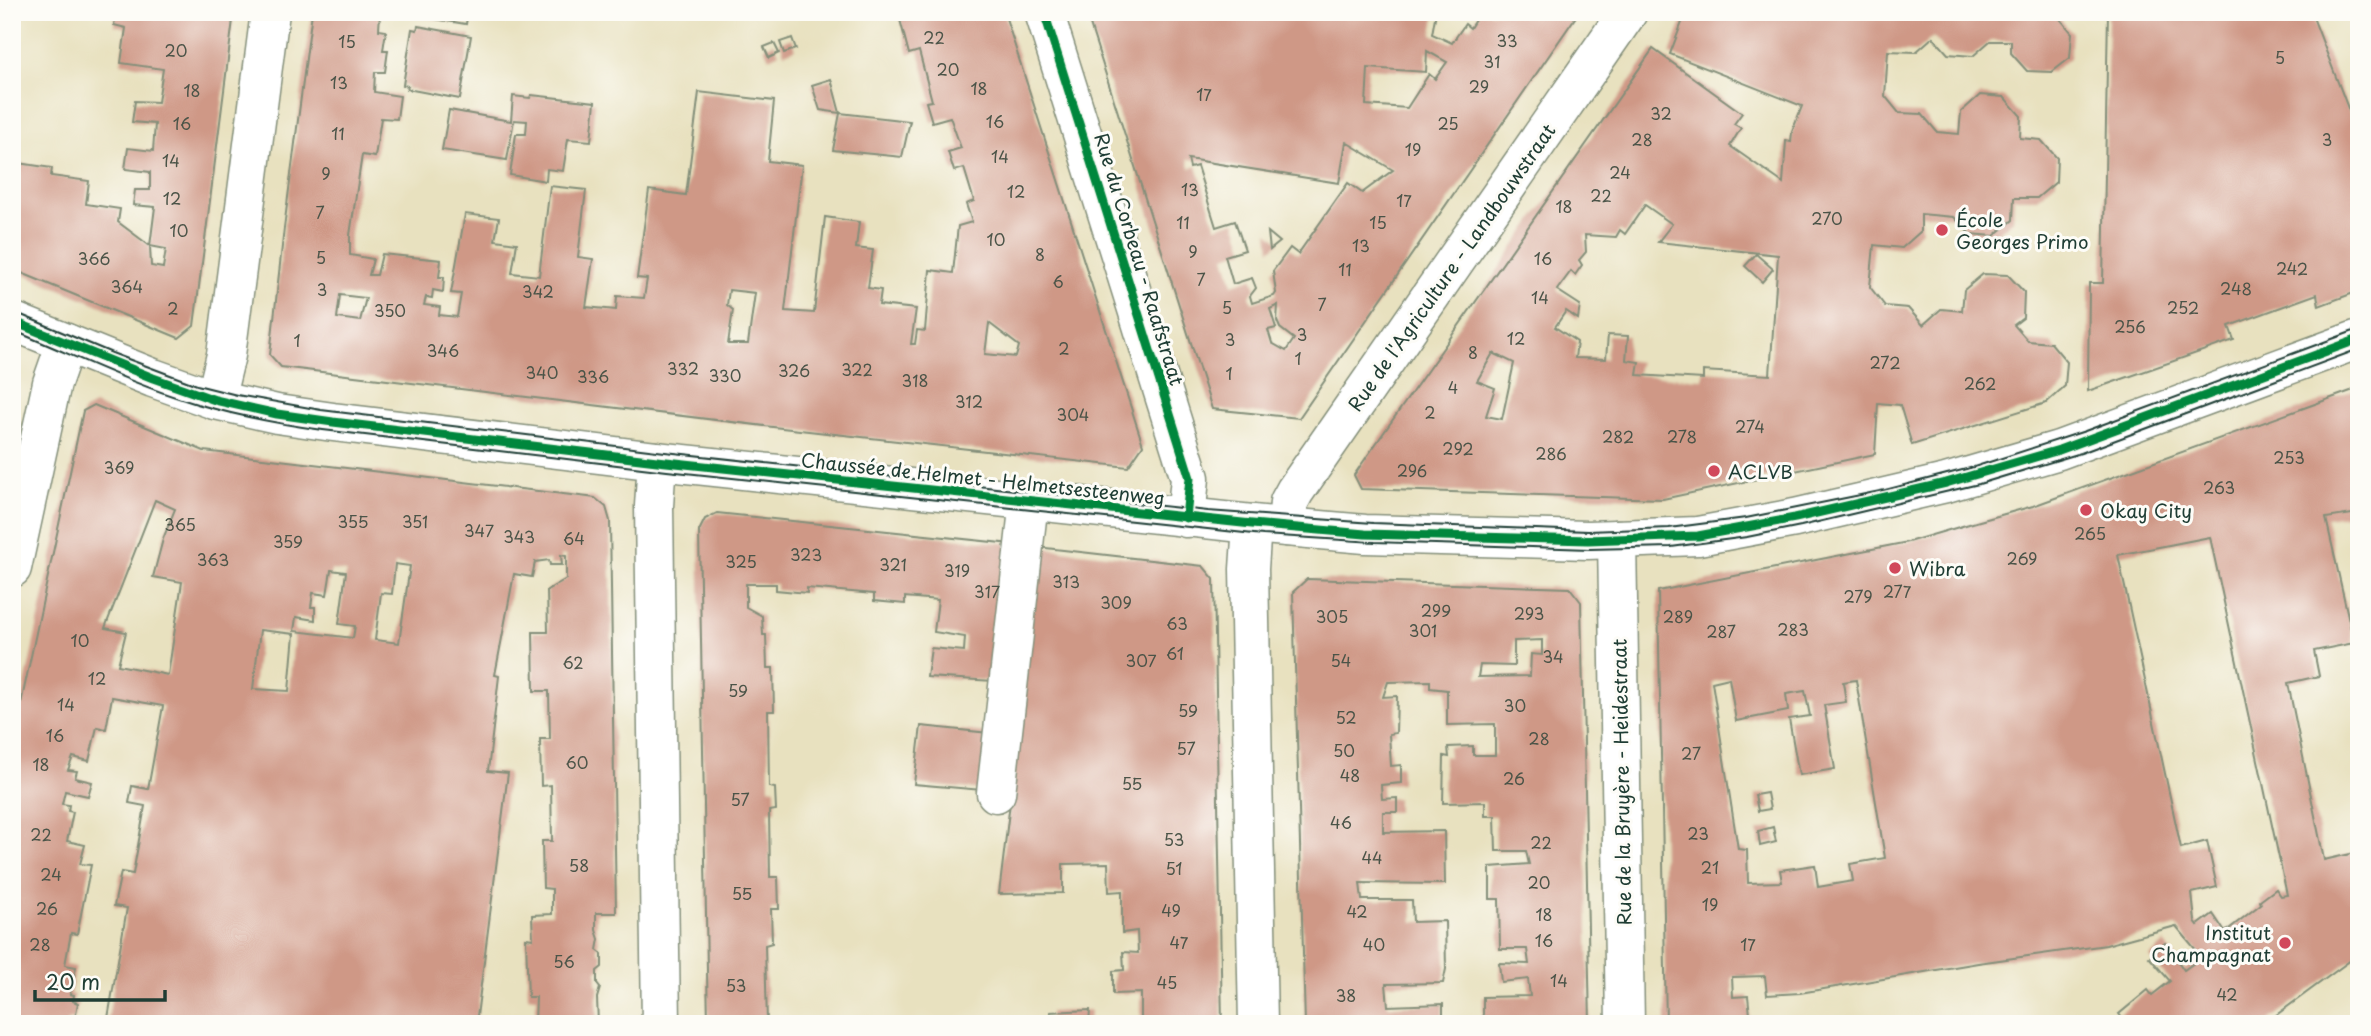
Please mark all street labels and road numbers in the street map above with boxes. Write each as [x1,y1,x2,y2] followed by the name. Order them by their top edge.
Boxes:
[1340,117,1562,416] street label: Rue de l'Agriculture - Landbouwstraat
[1088,129,1192,389] street label: Rue du Corbeau - Raafstraat
[800,445,1166,511] street label: Chaussée de Helmet - Helmetsesteenweg
[1604,638,1637,926] street label: Rue de la Bruyère - Heidestraat

